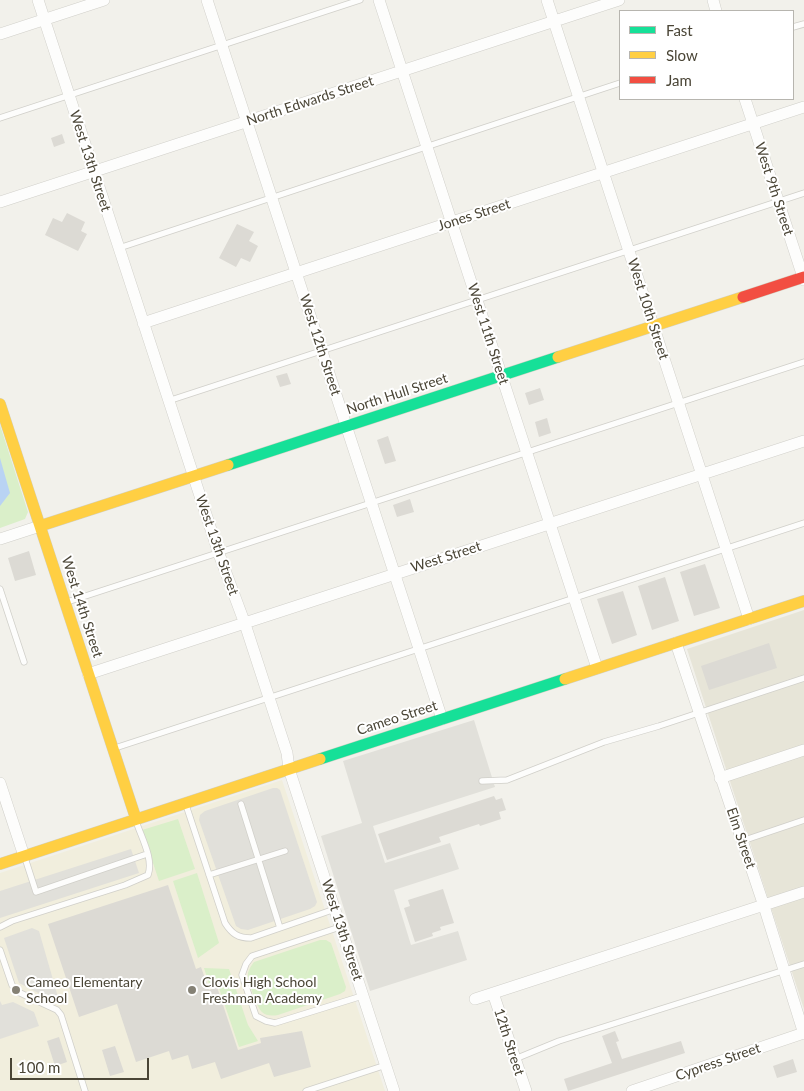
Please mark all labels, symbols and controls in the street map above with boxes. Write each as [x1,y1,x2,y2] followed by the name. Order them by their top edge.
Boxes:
[619,10,794,100] legend
[666,21,693,39] text: Fast
[666,46,698,64] text: Slow
[666,71,692,89] text: Jam
[244,73,376,129] street label: North Edwards Street
[66,108,114,214] street label: West 13th Street
[751,140,797,238] street label: West 9th Street
[436,195,512,235] street label: Jones Street
[624,256,672,362] street label: West 10th Street
[464,281,512,387] street label: West 11th Street
[296,292,344,398] street label: West 12th Street
[344,370,450,418] street label: North Hull Street
[192,492,242,598] street label: West 13th Street
[409,538,483,576] street label: West Street
[58,554,106,660] street label: West 14th Street
[355,697,439,739] street label: Cameo Street
[723,805,759,871] street label: Elm Street
[318,877,366,983] street label: West 13th Street
[26,974,142,1006] place label: Cameo Elementary School
[202,974,322,1006] place label: Clovis High School Freshman Academy
[10,984,22,996] marker: Cameo Elementary School
[186,984,198,996] marker: Clovis High School Freshman Academy
[490,1006,528,1078] street label: 12th Street
[673,1040,763,1084] street label: Cypress Street
[12,1048,151,1080] scale bar
[18,1058,60,1076] text: 100 m

